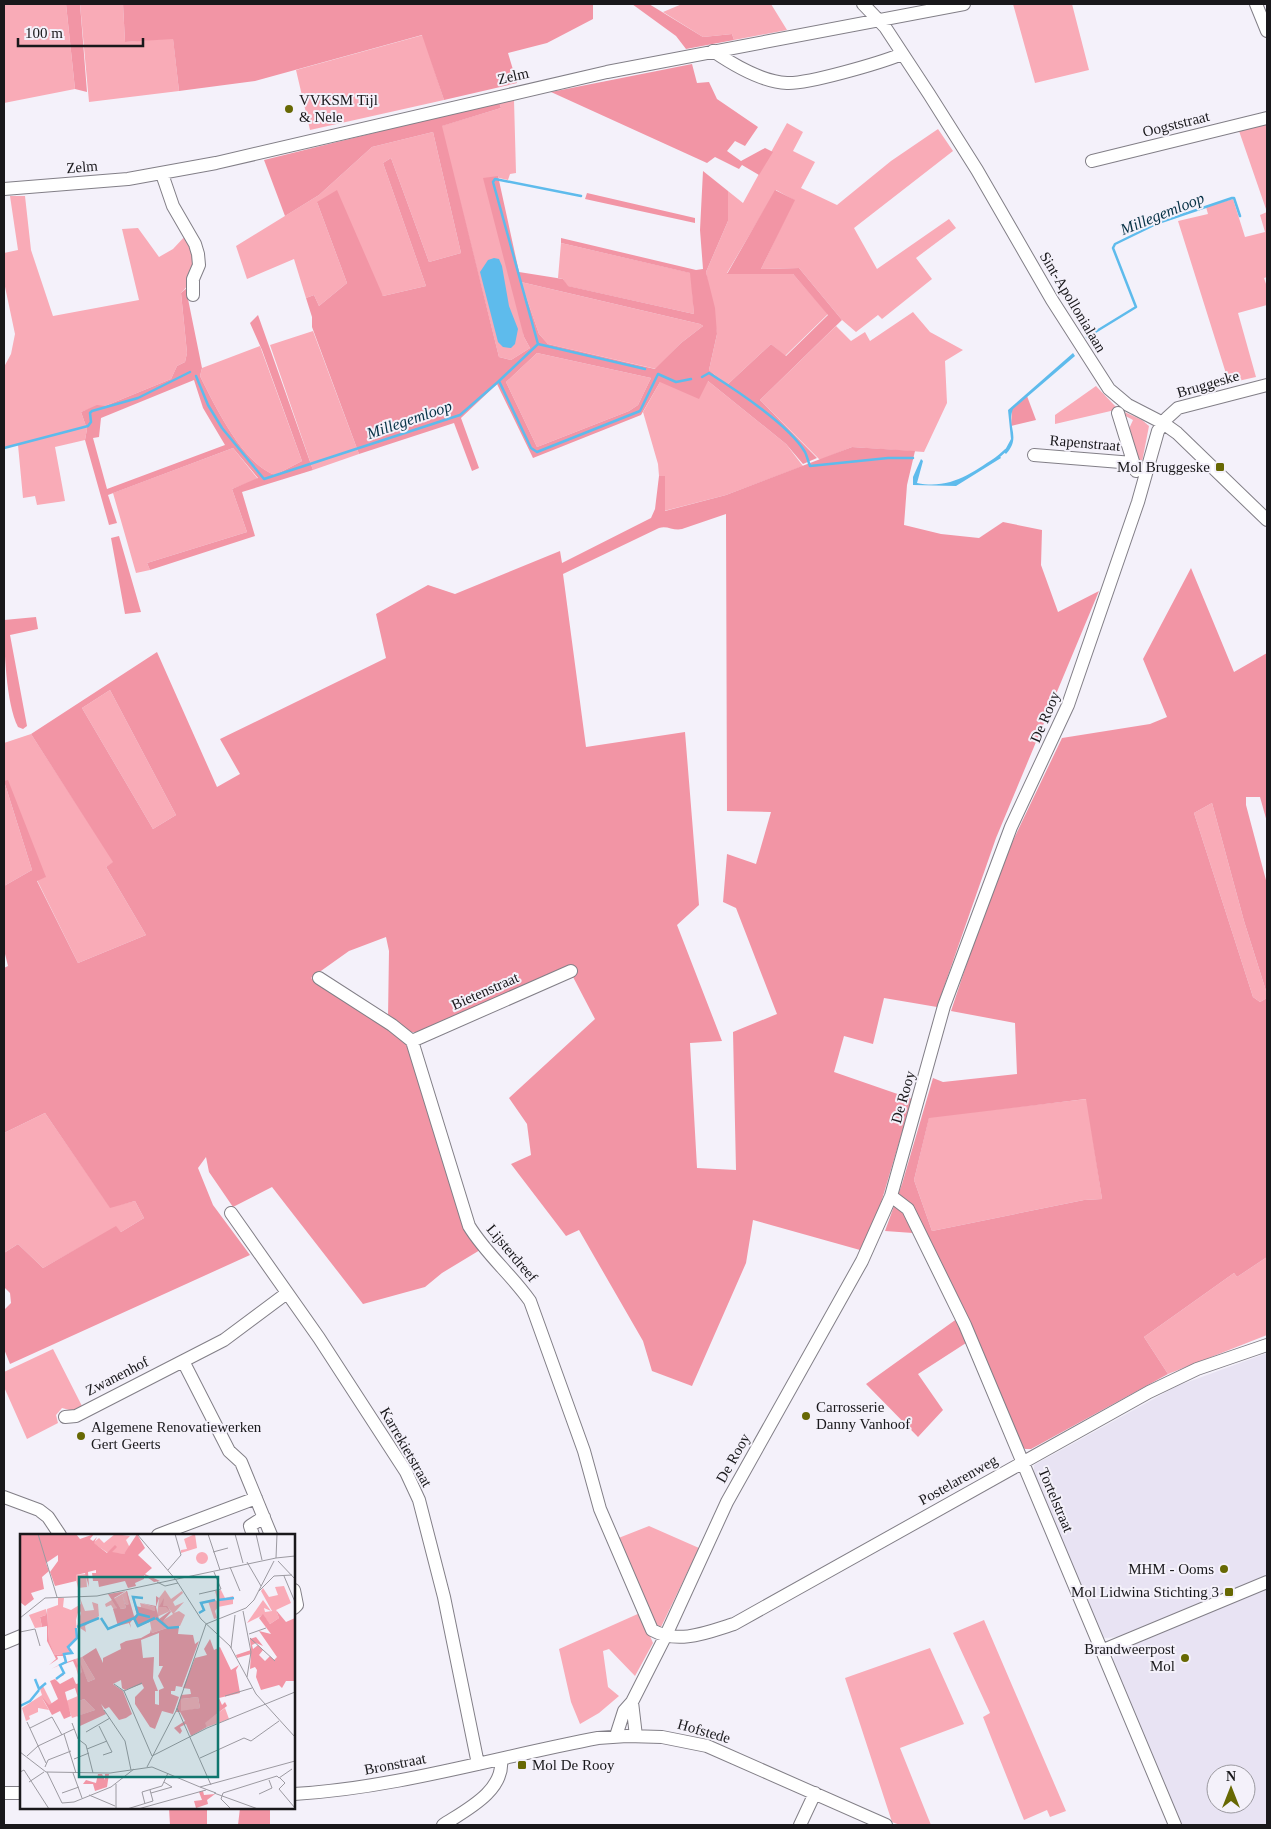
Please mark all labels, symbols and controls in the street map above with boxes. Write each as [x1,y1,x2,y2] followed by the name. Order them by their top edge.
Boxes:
[18,15,142,47] scale bar
[25,25,63,41] text: 100 m
[496,65,531,87] street label: Zelm
[299,92,378,125] place label: VVKSM Tijl & Nele
[283,103,295,115] marker: VVKSM Tijl & Nele
[1141,108,1212,140] street label: Oogststraat
[66,158,99,176] street label: Zelm
[1117,189,1207,239] water label: Millegemloop
[1037,249,1110,355] street label: Sint-Apollonialaan
[1175,367,1241,401] street label: Bruggeske
[363,397,454,443] water label: Millegemloop
[1049,432,1122,454] street label: Rapenstraat
[1117,459,1210,475] place label: Mol Bruggeske
[1214,461,1226,473] marker: Mol Bruggeske
[1027,689,1063,745] street label: De Rooy
[449,969,522,1013] street label: Bietenstraat
[888,1068,918,1125] street label: De Rooy
[483,1221,541,1285] street label: Lijsterdreef
[83,1353,151,1399] street label: Zwanenhof
[816,1399,910,1432] place label: Carrosserie Danny Vanhoof
[377,1404,436,1490] street label: Karrekietstraat
[800,1410,812,1422] marker: Carrosserie Danny Vanhoof
[91,1419,262,1452] place label: Algemene Renovatiewerken Gert Geerts
[75,1430,87,1442] marker: Algemene Renovatiewerken Gert Geerts
[713,1430,753,1485] street label: De Rooy
[916,1452,1001,1508] street label: Postelarenweg
[1035,1466,1077,1535] street label: Tortelstraat
[20,1534,295,1809] inset map
[1128,1561,1214,1577] place label: MHM - Ooms
[1218,1563,1230,1575] marker: MHM - Ooms
[1071,1584,1219,1600] place label: Mol Lidwina Stichting 3
[1223,1586,1235,1598] marker: Mol Lidwina Stichting 3
[1084,1641,1176,1674] place label: Brandweerpost Mol
[1179,1652,1191,1664] marker: Brandweerpost Mol
[676,1716,733,1746] street label: Hofstede
[363,1750,428,1778] street label: Bronstraat
[532,1757,615,1773] place label: Mol De Rooy
[516,1759,528,1771] marker: Mol De Rooy
[1206,1764,1256,1814] north arrow
[1226,1769,1236,1784] text: N

